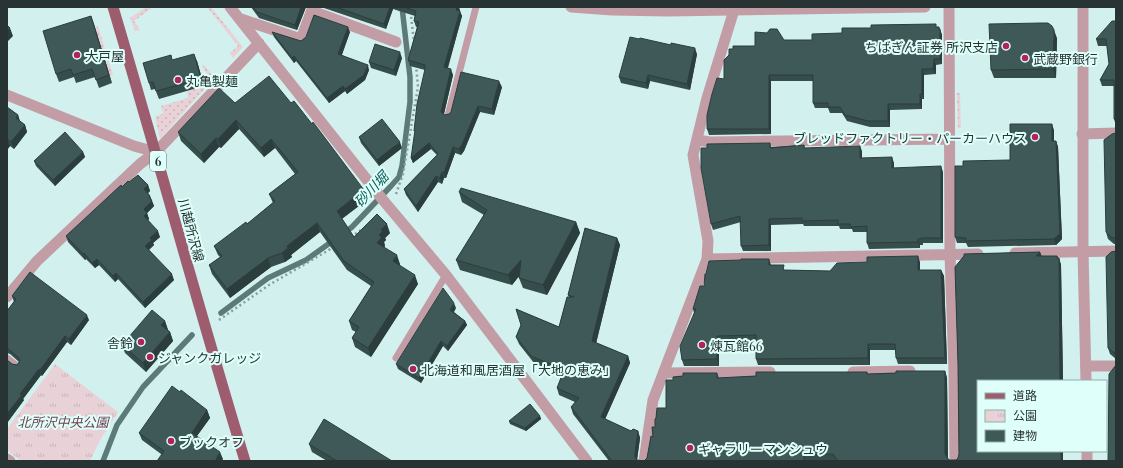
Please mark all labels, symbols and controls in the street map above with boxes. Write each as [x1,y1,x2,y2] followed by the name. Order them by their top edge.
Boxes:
[865,38,998,55] place label: ちばぎん証券 所沢支店
[1001,41,1011,51] marker: ちばぎん証券 所沢支店
[85,47,124,64] place label: 大戸屋
[72,50,82,60] marker: 大戸屋
[1033,50,1098,67] place label: 武蔵野銀行
[1020,53,1030,63] marker: 武蔵野銀行
[186,72,238,89] place label: 丸亀製麺
[173,75,183,85] marker: 丸亀製麺
[793,129,1027,146] place label: ブレッドファクトリー・パーカーハウス
[1030,132,1040,142] marker: ブレッドファクトリー・パーカーハウス
[150,151,166,171] road number: 6
[350,166,394,211] water label: 砂川堀
[175,196,209,264] street label: 川越所沢線
[107,334,133,351] place label: 舎鈴
[136,337,146,347] marker: 舎鈴
[710,337,763,354] place label: 煉瓦館66
[697,340,707,350] marker: 煉瓦館66
[158,349,261,366] place label: ジャンクガレッジ
[145,352,155,362] marker: ジャンクガレッジ
[421,361,616,378] place label: 北海道和風居酒屋「大地の恵み」
[408,364,418,374] marker: 北海道和風居酒屋「大地の恵み」
[977,380,1107,452] legend
[1013,387,1037,403] text: 道路
[1013,407,1037,423] text: 公園
[17,413,110,430] park label: 北所沢中央公園
[1013,427,1037,443] text: 建物
[179,433,244,450] place label: ブックオフ
[166,436,176,446] marker: ブックオフ
[698,440,828,457] place label: ギャラリーマンシュウ
[685,443,695,453] marker: ギャラリーマンシュウ

